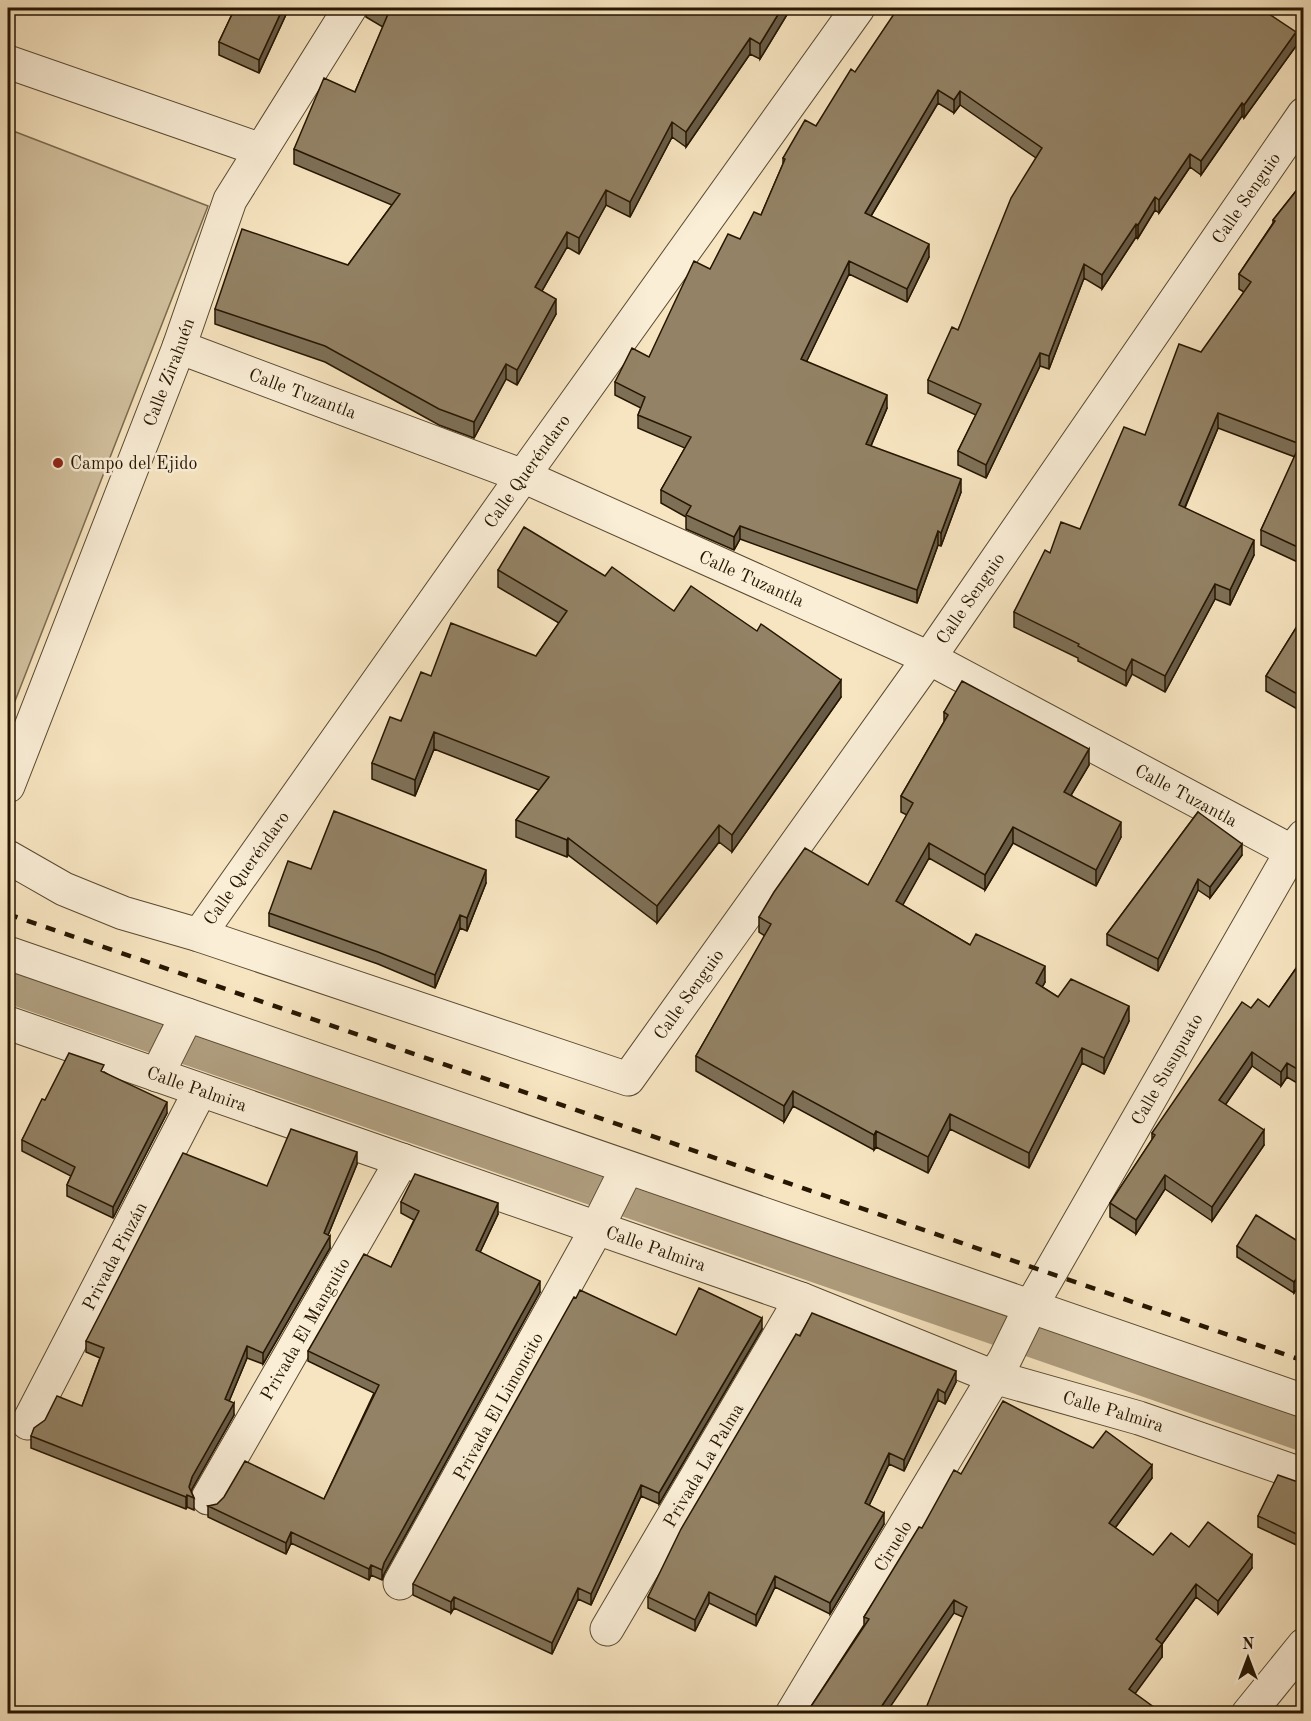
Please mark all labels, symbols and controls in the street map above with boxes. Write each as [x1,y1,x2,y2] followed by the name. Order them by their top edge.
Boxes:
[1209,150,1285,248] street label: Calle Senguio
[141,316,198,429] street label: Calle Zirahuén
[246,366,358,423] street label: Calle Tuzantla
[481,412,574,532] street label: Calle Queréndaro
[70,455,198,473] place label: Campo del Ejido
[51,456,65,470] marker: Campo del Ejido
[696,548,807,611] street label: Calle Tuzantla
[933,550,1009,648] street label: Calle Senguio
[1132,762,1240,831] street label: Calle Tuzantla
[201,808,293,929] street label: Calle Queréndaro
[651,946,728,1043] street label: Calle Senguio
[1129,1011,1207,1129] street label: Calle Susupuato
[144,1064,249,1115] street label: Calle Palmira
[80,1199,151,1314] street label: Privada Pinzán
[603,1224,708,1275] street label: Calle Palmira
[258,1255,354,1404] street label: Privada El Manguito
[451,1330,547,1484] street label: Privada El Limoncito
[1060,1389,1166,1436] street label: Calle Palmira
[661,1401,747,1531] street label: Privada La Palma
[872,1518,916,1575] street label: Ciruelo
[1218,1628,1278,1688] north arrow
[1242,1637,1255,1653] text: N

